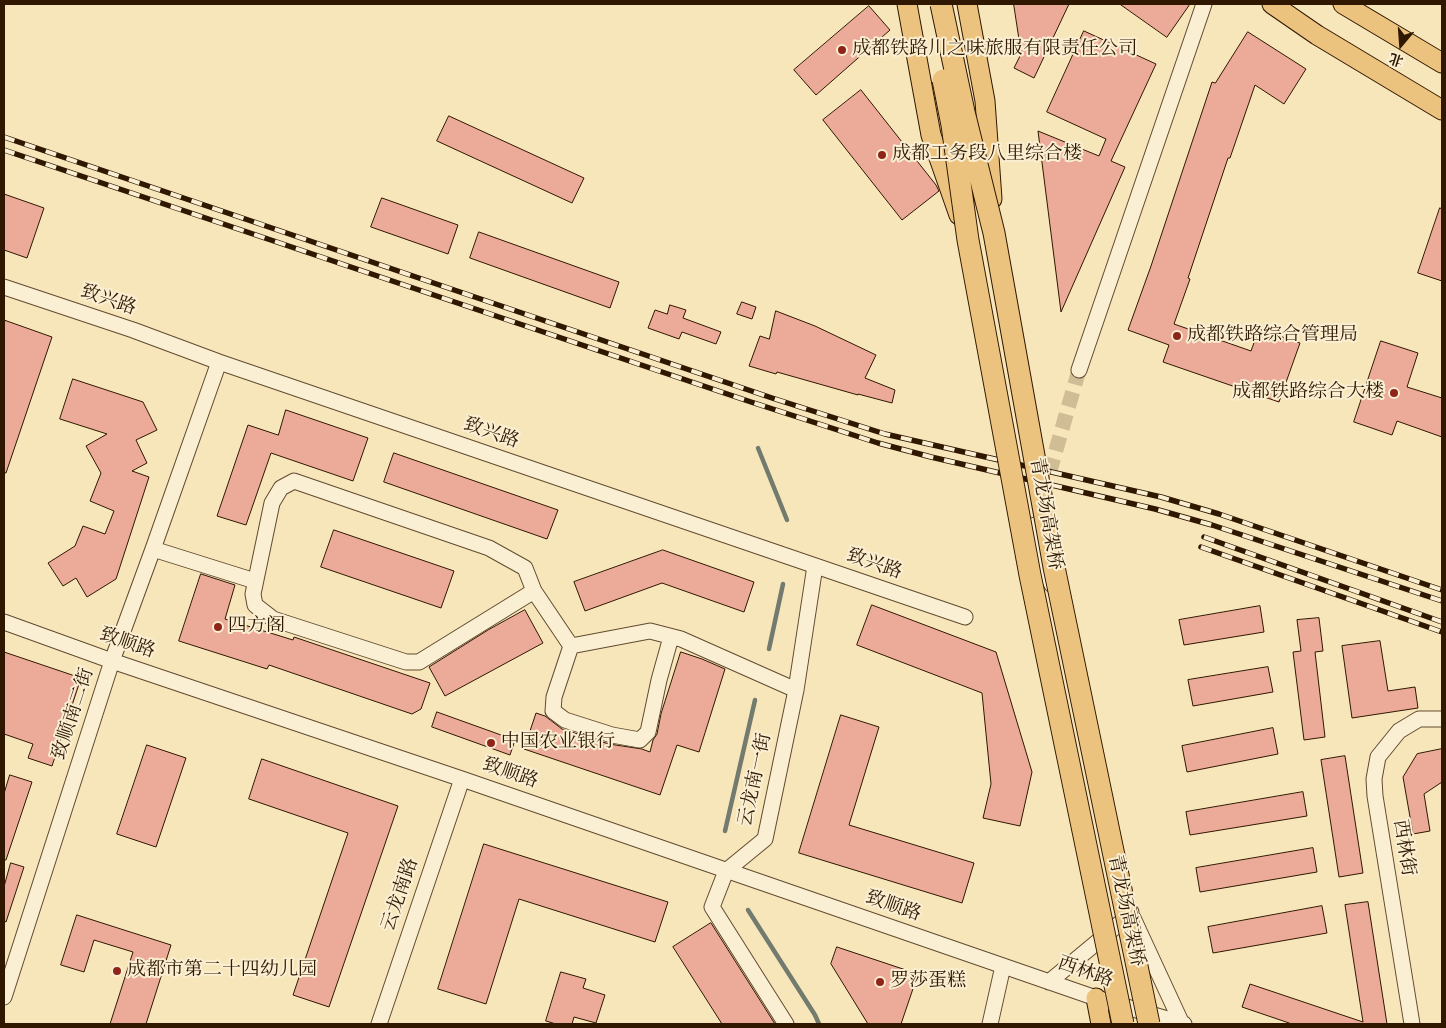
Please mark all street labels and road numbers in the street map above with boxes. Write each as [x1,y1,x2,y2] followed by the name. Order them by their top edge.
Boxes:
[77,281,139,321] street label: 致兴路
[460,414,522,454] street label: 致兴路
[1024,456,1066,572] street label: 青龙场高架桥
[843,545,905,585] street label: 致兴路
[96,624,158,664] street label: 致顺路
[48,665,100,763] street label: 致顺南二街
[735,731,777,829] street label: 云龙南一街
[479,754,541,794] street label: 致顺路
[1387,818,1419,878] street label: 西林街
[1102,853,1148,969] street label: 青龙场高架桥
[378,855,424,935] street label: 云龙南路
[862,887,924,927] street label: 致顺路
[1054,953,1116,993] street label: 西林路

